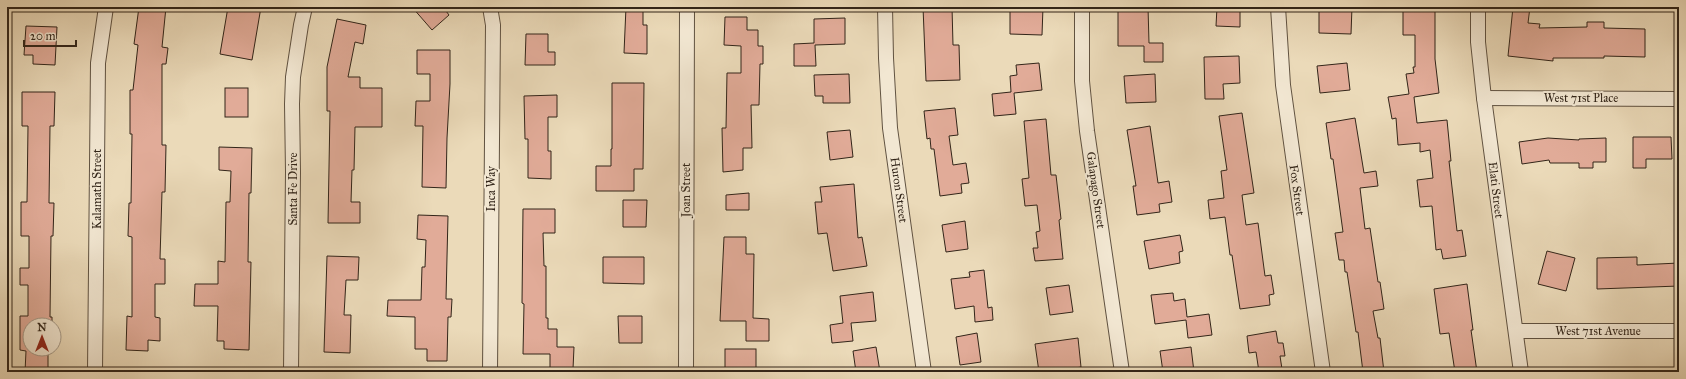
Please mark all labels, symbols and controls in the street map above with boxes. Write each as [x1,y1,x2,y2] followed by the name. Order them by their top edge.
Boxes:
[24,22,76,48] scale bar
[30,29,56,43] text: 20 m
[1544,91,1618,105] street label: West 71st Place
[90,148,104,229] street label: Kalamath Street
[1083,151,1108,230] street label: Galapago Street
[286,152,300,226] street label: Santa Fe Drive
[887,156,911,224] street label: Huron Street
[1486,161,1507,220] street label: Elati Street
[679,162,694,219] street label: Joan Street
[1286,164,1308,217] street label: Fox Street
[484,166,498,212] street label: Inca Way
[22,317,62,357] north arrow
[37,321,47,334] text: N
[1555,324,1641,338] street label: West 71st Avenue

